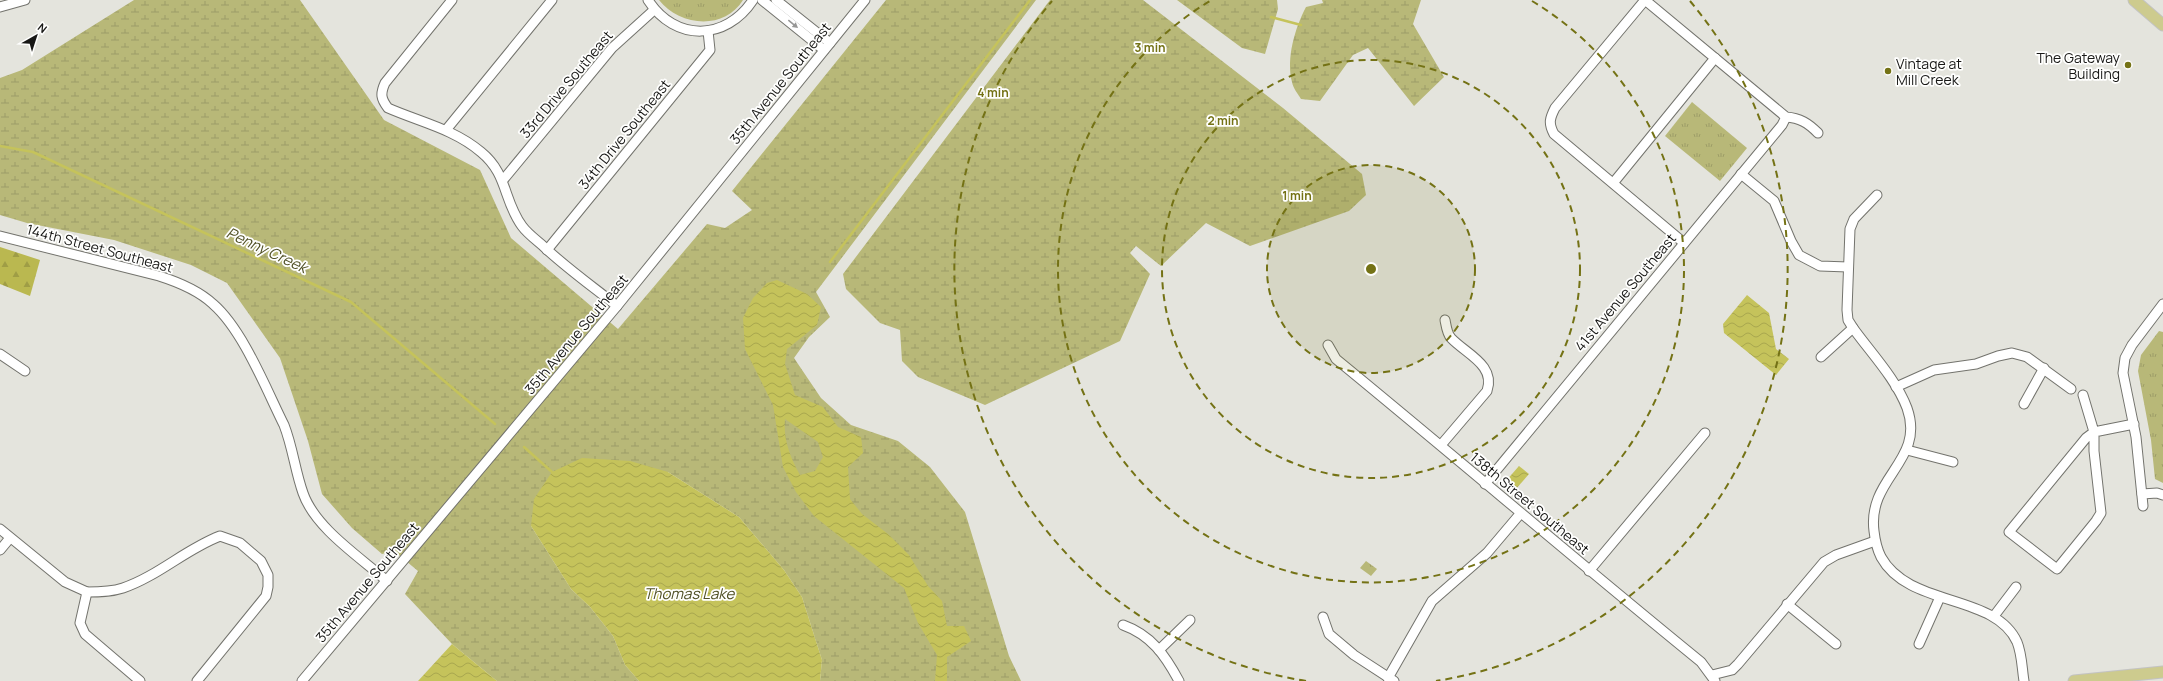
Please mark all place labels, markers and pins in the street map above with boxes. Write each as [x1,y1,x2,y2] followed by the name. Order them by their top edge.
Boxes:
[2036,48,2121,83] place label: The Gateway Building
[1896,54,1962,89] place label: Vintage at Mill Creek
[2123,60,2133,70] marker: The Gateway Building
[1883,66,1893,76] marker: Vintage at Mill Creek
[1364,262,1378,276] centre of rings

